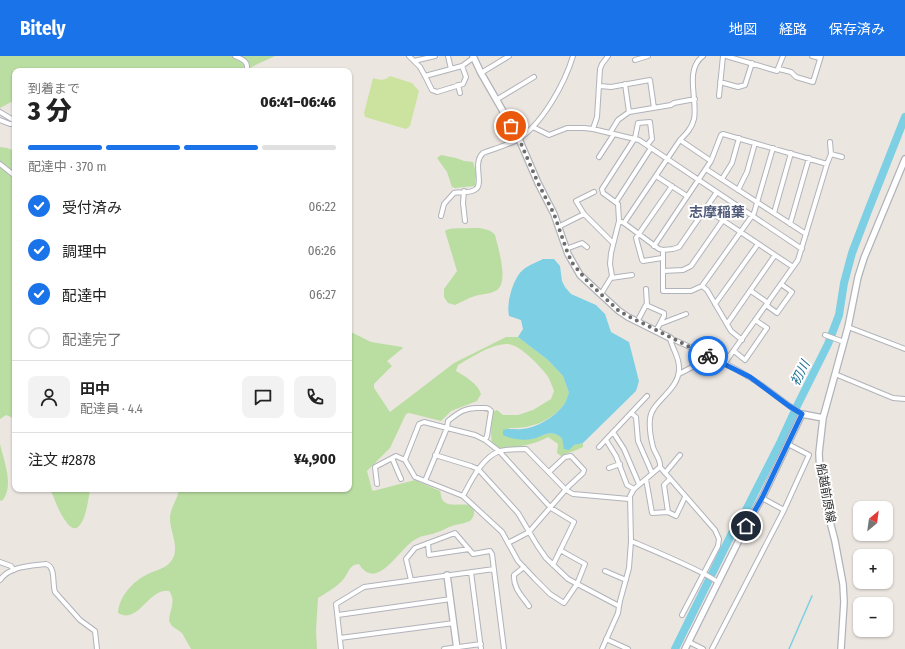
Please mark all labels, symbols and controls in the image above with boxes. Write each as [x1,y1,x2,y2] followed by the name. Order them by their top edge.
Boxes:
[20,17,66,40] text: Bitely
[729,21,757,38] text: 地図
[779,21,807,38] text: 経路
[829,21,885,38] text: 保存済み
[28,81,80,96] text: 到着まで
[260,93,336,111] text: 06:41–06:46
[28,96,72,127] text: 3 分
[494,109,528,143] pin
[500,115,522,137] icon: bag
[28,159,107,174] text: 配達中 · 370 m
[28,195,50,217] icon: check
[62,199,122,217] text: 受付済み
[309,199,336,214] text: 06:22
[689,204,745,221] district label: 志摩稲葉
[28,239,50,261] icon: check
[62,243,107,261] text: 調理中
[308,243,336,258] text: 06:26
[28,283,50,305] icon: check
[62,287,107,305] text: 配達中
[309,287,336,302] text: 06:27
[62,331,122,349] text: 配達完了
[688,336,728,376] courier
[697,345,719,367] icon: bike
[787,356,813,388] water label: 初川
[28,376,70,418] button: person
[242,376,284,418] button: chat
[294,376,336,418] button: phone
[80,380,110,398] text: 田中
[80,401,143,416] text: 配達員 · 4.4
[294,450,336,468] text: ¥4,900
[28,451,96,469] text: 注文 #2878
[814,462,838,524] street label: 船越前原線
[853,501,893,541] north arrow
[853,501,893,637] map controls
[729,509,763,543] pin
[735,515,757,537] icon: home
[853,549,893,589] button: +
[853,597,893,637] button: −

